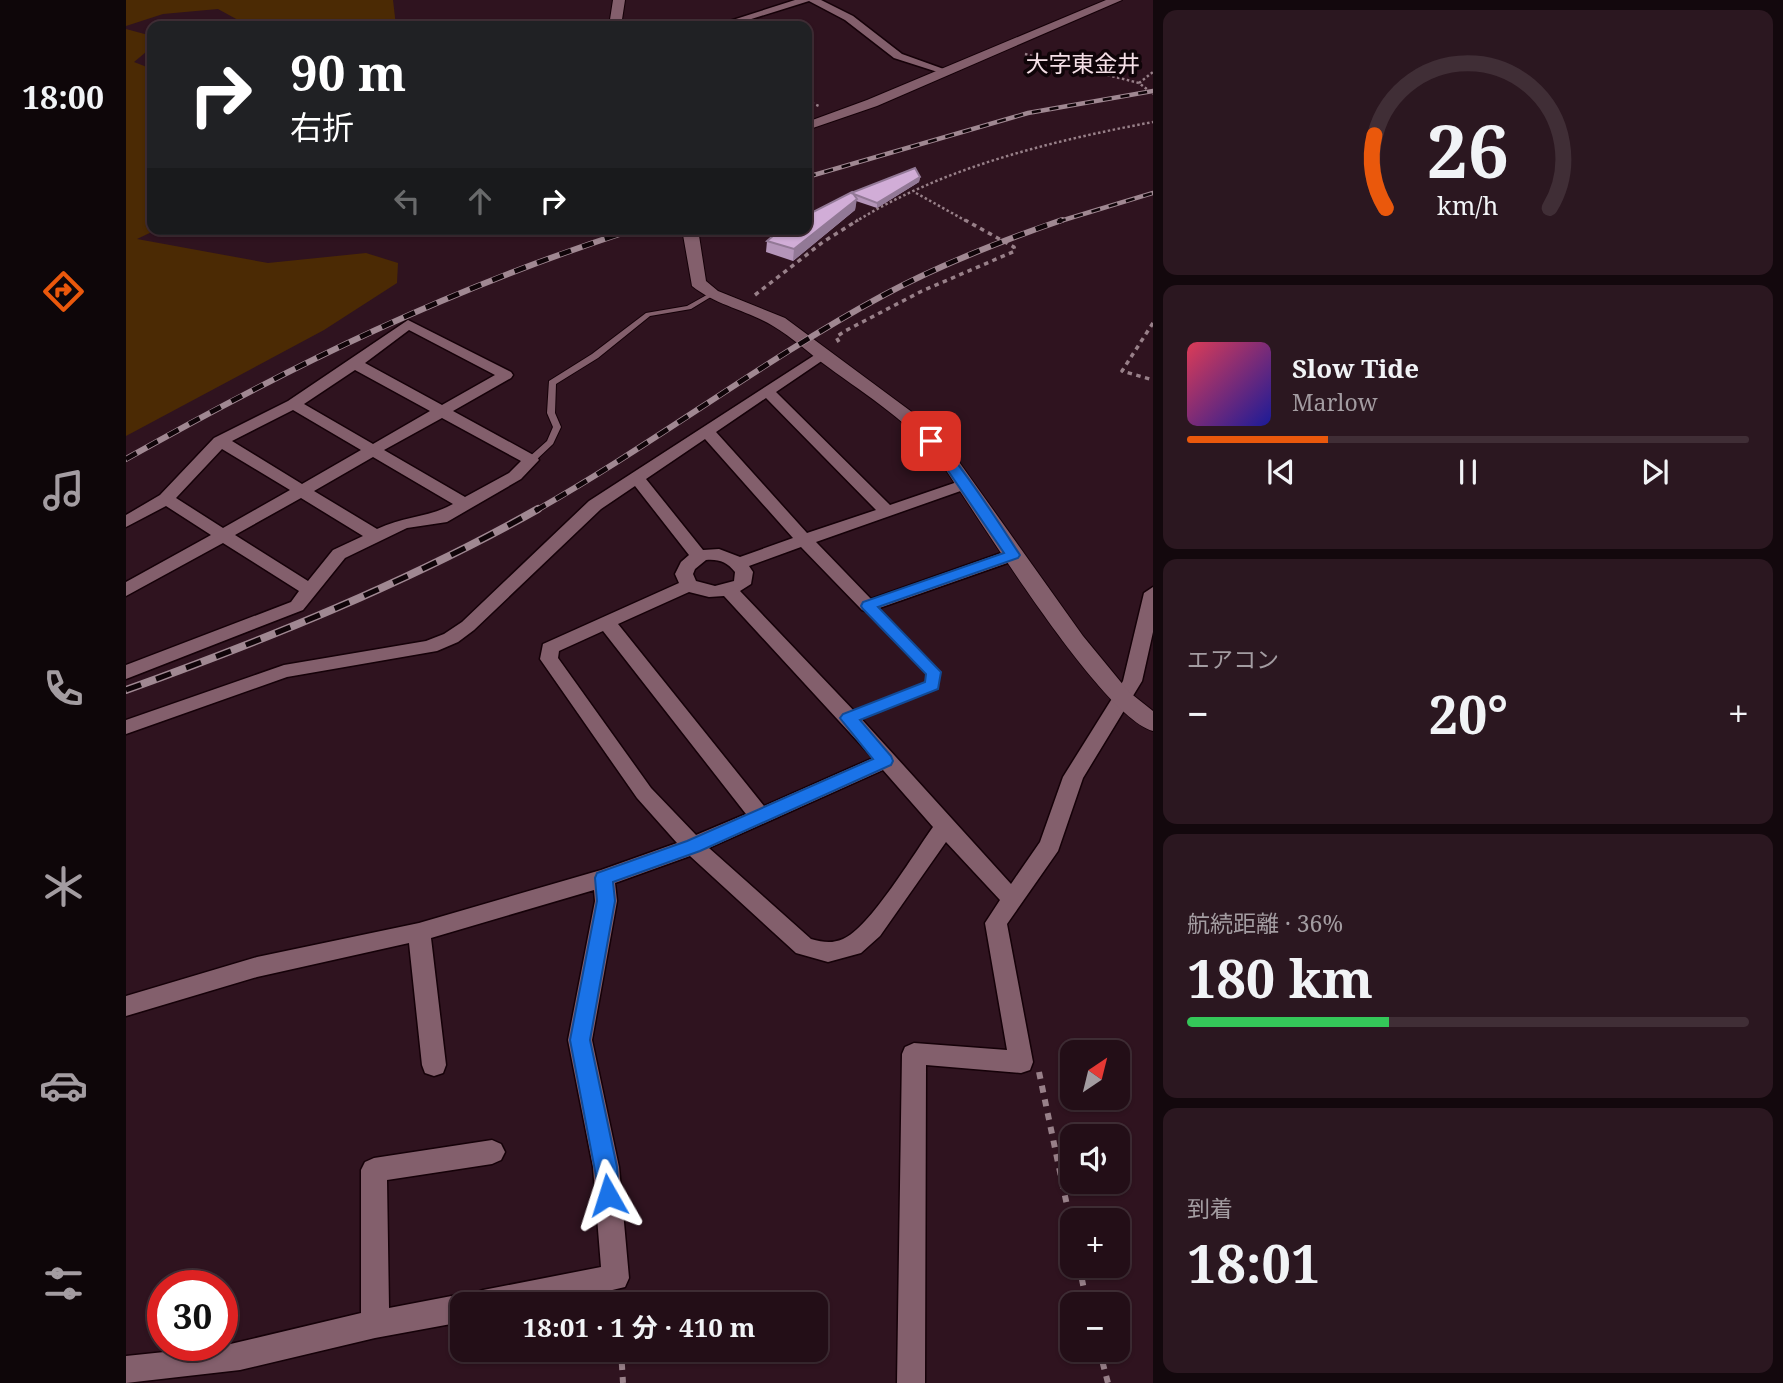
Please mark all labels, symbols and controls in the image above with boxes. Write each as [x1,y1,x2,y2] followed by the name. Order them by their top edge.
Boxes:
[290,39,406,105] text: 90 m
[1026,47,1141,79] district label: 大字東金井
[175,49,266,140] icon: right
[22,75,104,118] text: 18:00
[1427,101,1509,200] text: 26
[290,105,354,148] text: 右折
[388,182,426,220] icon: left
[461,182,499,220] icon: ahead
[534,182,572,220] icon: right
[1437,188,1499,222] text: km/h
[39,267,88,316] icon: directions
[1292,350,1419,386] text: Slow Tide
[1292,386,1378,418] text: Marlow
[901,411,961,471] pin
[912,422,950,460] icon: arrive
[1262,453,1300,491] icon: previous
[1449,453,1487,491] icon: pause
[1636,453,1674,491] icon: next
[39,466,88,515] icon: music
[1187,643,1279,675] text: エアコン
[39,664,88,713] icon: phone
[1429,678,1508,749] text: 20°
[1187,687,1209,739] text: −
[1728,687,1749,739] text: +
[39,862,88,911] icon: climate
[1187,907,1343,939] text: 航続距離 · 36%
[1187,942,1373,1013] text: 180 km
[1060,1040,1130,1110] north arrow
[1060,1040,1130,1362] map controls
[39,1061,88,1110] icon: car
[1060,1124,1130,1194] button: sound
[571,1158,645,1232] position arrow
[1187,1192,1233,1224] text: 到着
[1060,1208,1130,1278] button: +
[1187,1227,1320,1298] text: 18:01
[39,1259,88,1308] icon: filters
[147,1270,238,1361] speed limit sign: 30
[1060,1292,1130,1362] button: −
[523,1309,755,1345] text: 18:01 · 1 分 · 410 m

